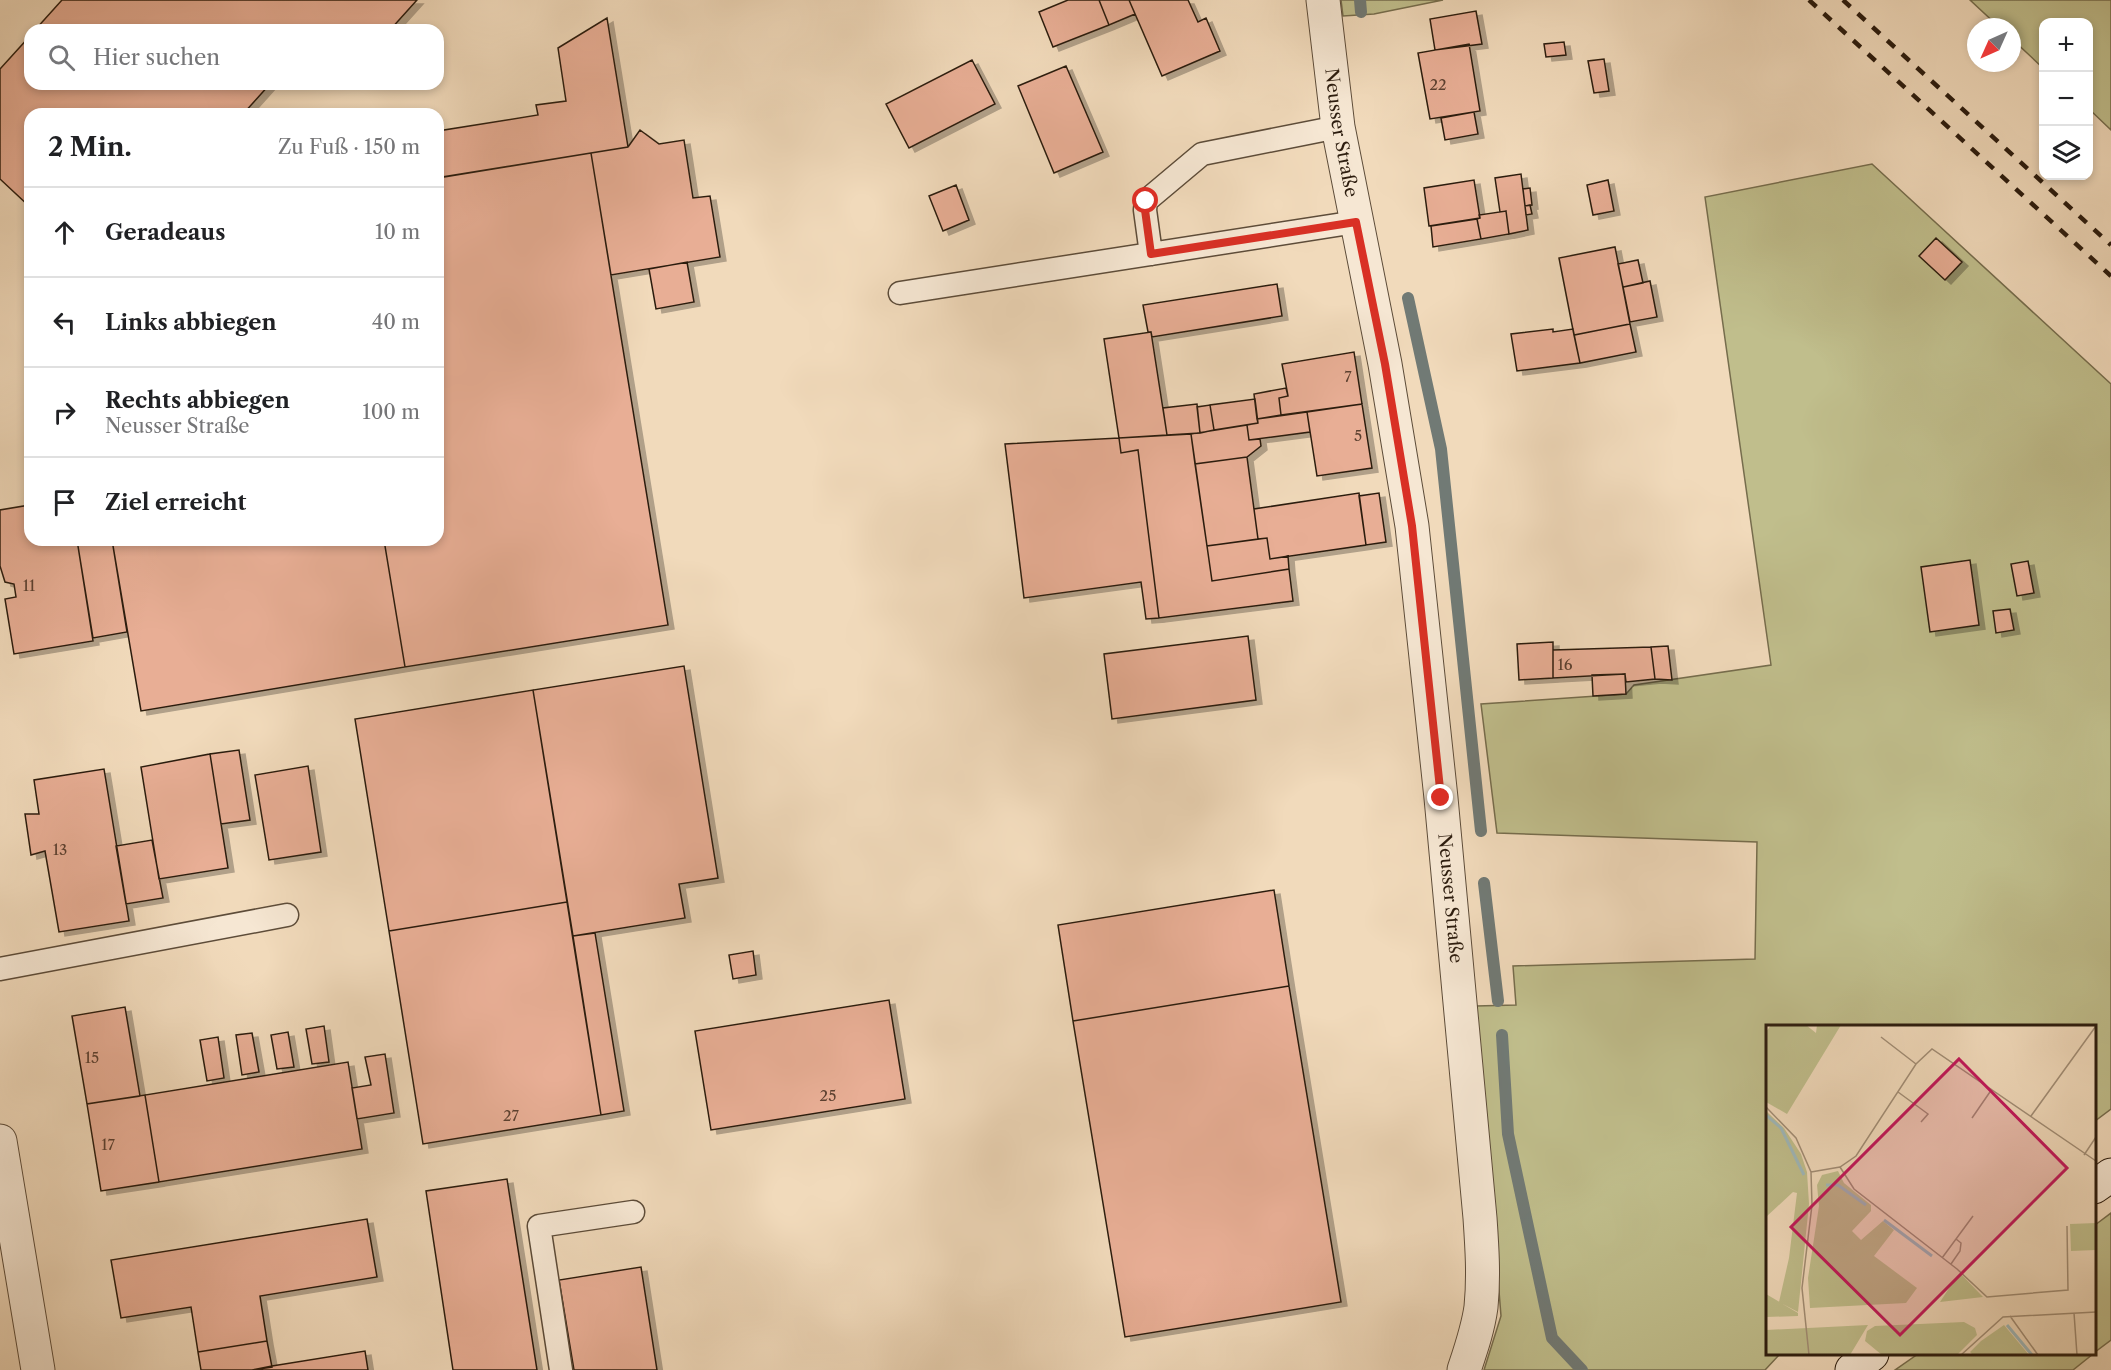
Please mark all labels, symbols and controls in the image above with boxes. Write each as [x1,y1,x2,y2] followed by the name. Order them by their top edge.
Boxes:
[1967,18,2021,72] north arrow
[2039,18,2093,180] map controls
[2039,18,2093,72] button: +
[24,24,444,90] search box
[45,41,78,74] icon: search
[93,44,220,71] text: Hier suchen
[1320,67,1363,199] street label: Neusser Straße
[2039,72,2093,126] button: −
[1429,75,1447,94] house number: 22
[2039,126,2093,180] button: layers
[48,131,132,163] text: 2 Min.
[278,135,420,159] text: Zu Fuß · 150 m
[1132,187,1158,213] route start
[48,216,81,249] icon: ahead
[105,219,225,246] text: Geradeaus
[375,220,420,244] text: 10 m
[48,306,81,339] icon: left
[105,309,277,336] text: Links abbiegen
[372,310,420,334] text: 40 m
[1344,367,1352,386] house number: 7
[105,387,290,414] text: Rechts abbiegen
[48,396,81,429] icon: right
[362,400,420,424] text: 100 m
[105,414,250,438] text: Neusser Straße
[1354,426,1362,445] house number: 5
[48,486,81,519] icon: arrive
[105,489,246,516] text: Ziel erreicht
[23,576,36,595] house number: 11
[1557,655,1573,674] house number: 16
[1427,784,1453,810] route end
[1433,832,1467,964] street label: Neusser Straße
[53,840,67,859] house number: 13
[1766,1025,2096,1355] inset map
[85,1048,99,1067] house number: 15
[820,1086,836,1105] house number: 25
[503,1106,520,1125] house number: 27
[101,1135,115,1154] house number: 17

